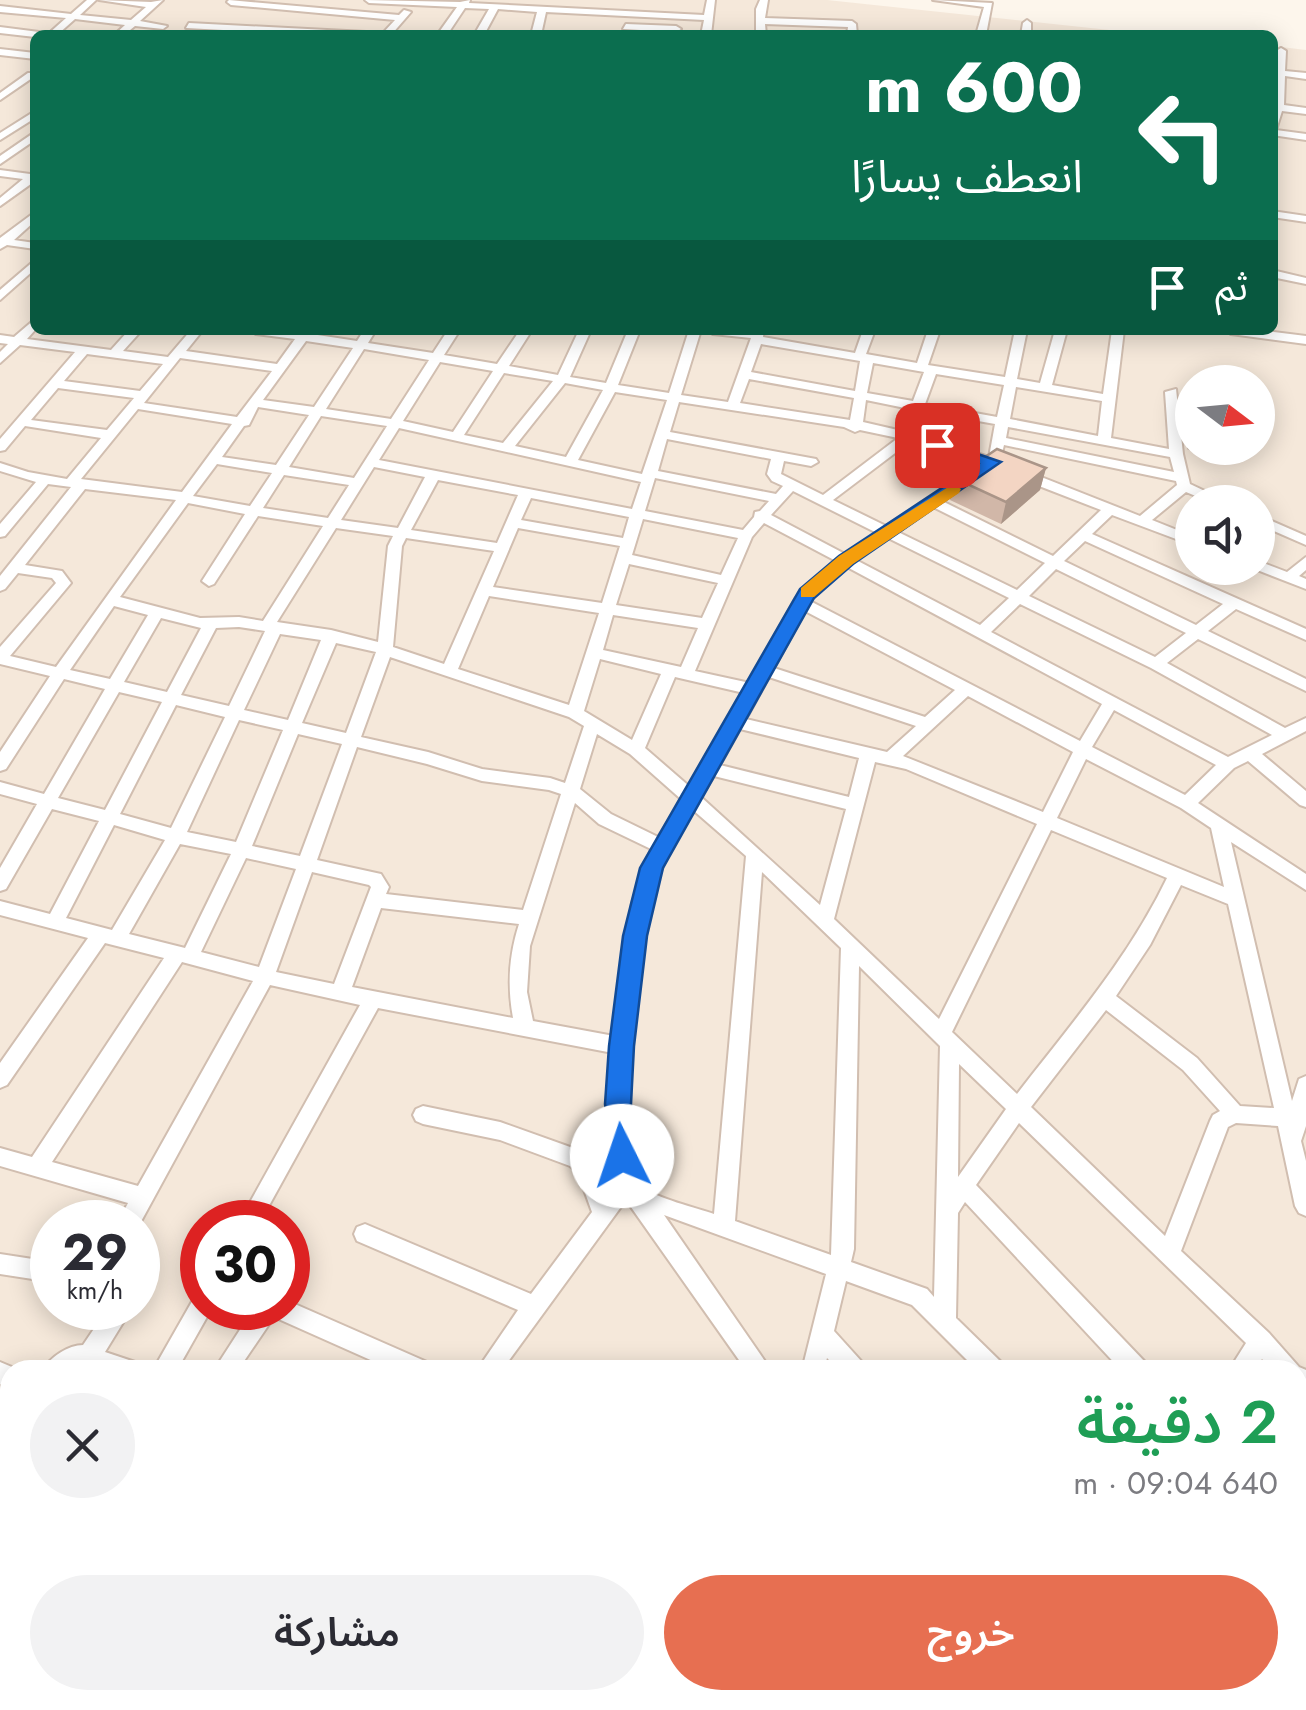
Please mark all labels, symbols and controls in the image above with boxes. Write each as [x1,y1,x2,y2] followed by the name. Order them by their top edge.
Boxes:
[865,37,1083,138] text: 600 m
[1118,70,1248,200] icon: left
[851,144,1083,209] text: انعطف يسارًا
[1215,259,1248,314] text: ثم
[1140,260,1195,315] icon: arrive
[1175,365,1275,465] north arrow
[1175,365,1275,585] map controls
[895,403,980,488] pin
[910,418,965,473] icon: arrive
[1175,485,1275,585] button: sound
[570,1104,674,1208] position arrow
[180,1200,310,1330] speed limit sign: 30
[62,1216,128,1289] text: 29
[67,1272,123,1308] text: km/h
[1077,1379,1278,1466] text: 2 دقيقة
[30,1393,135,1498] button: close
[1073,1460,1278,1506] text: 640 m · 09:04
[30,1575,644,1690] button: مشاركة
[664,1575,1278,1690] button: خروج

